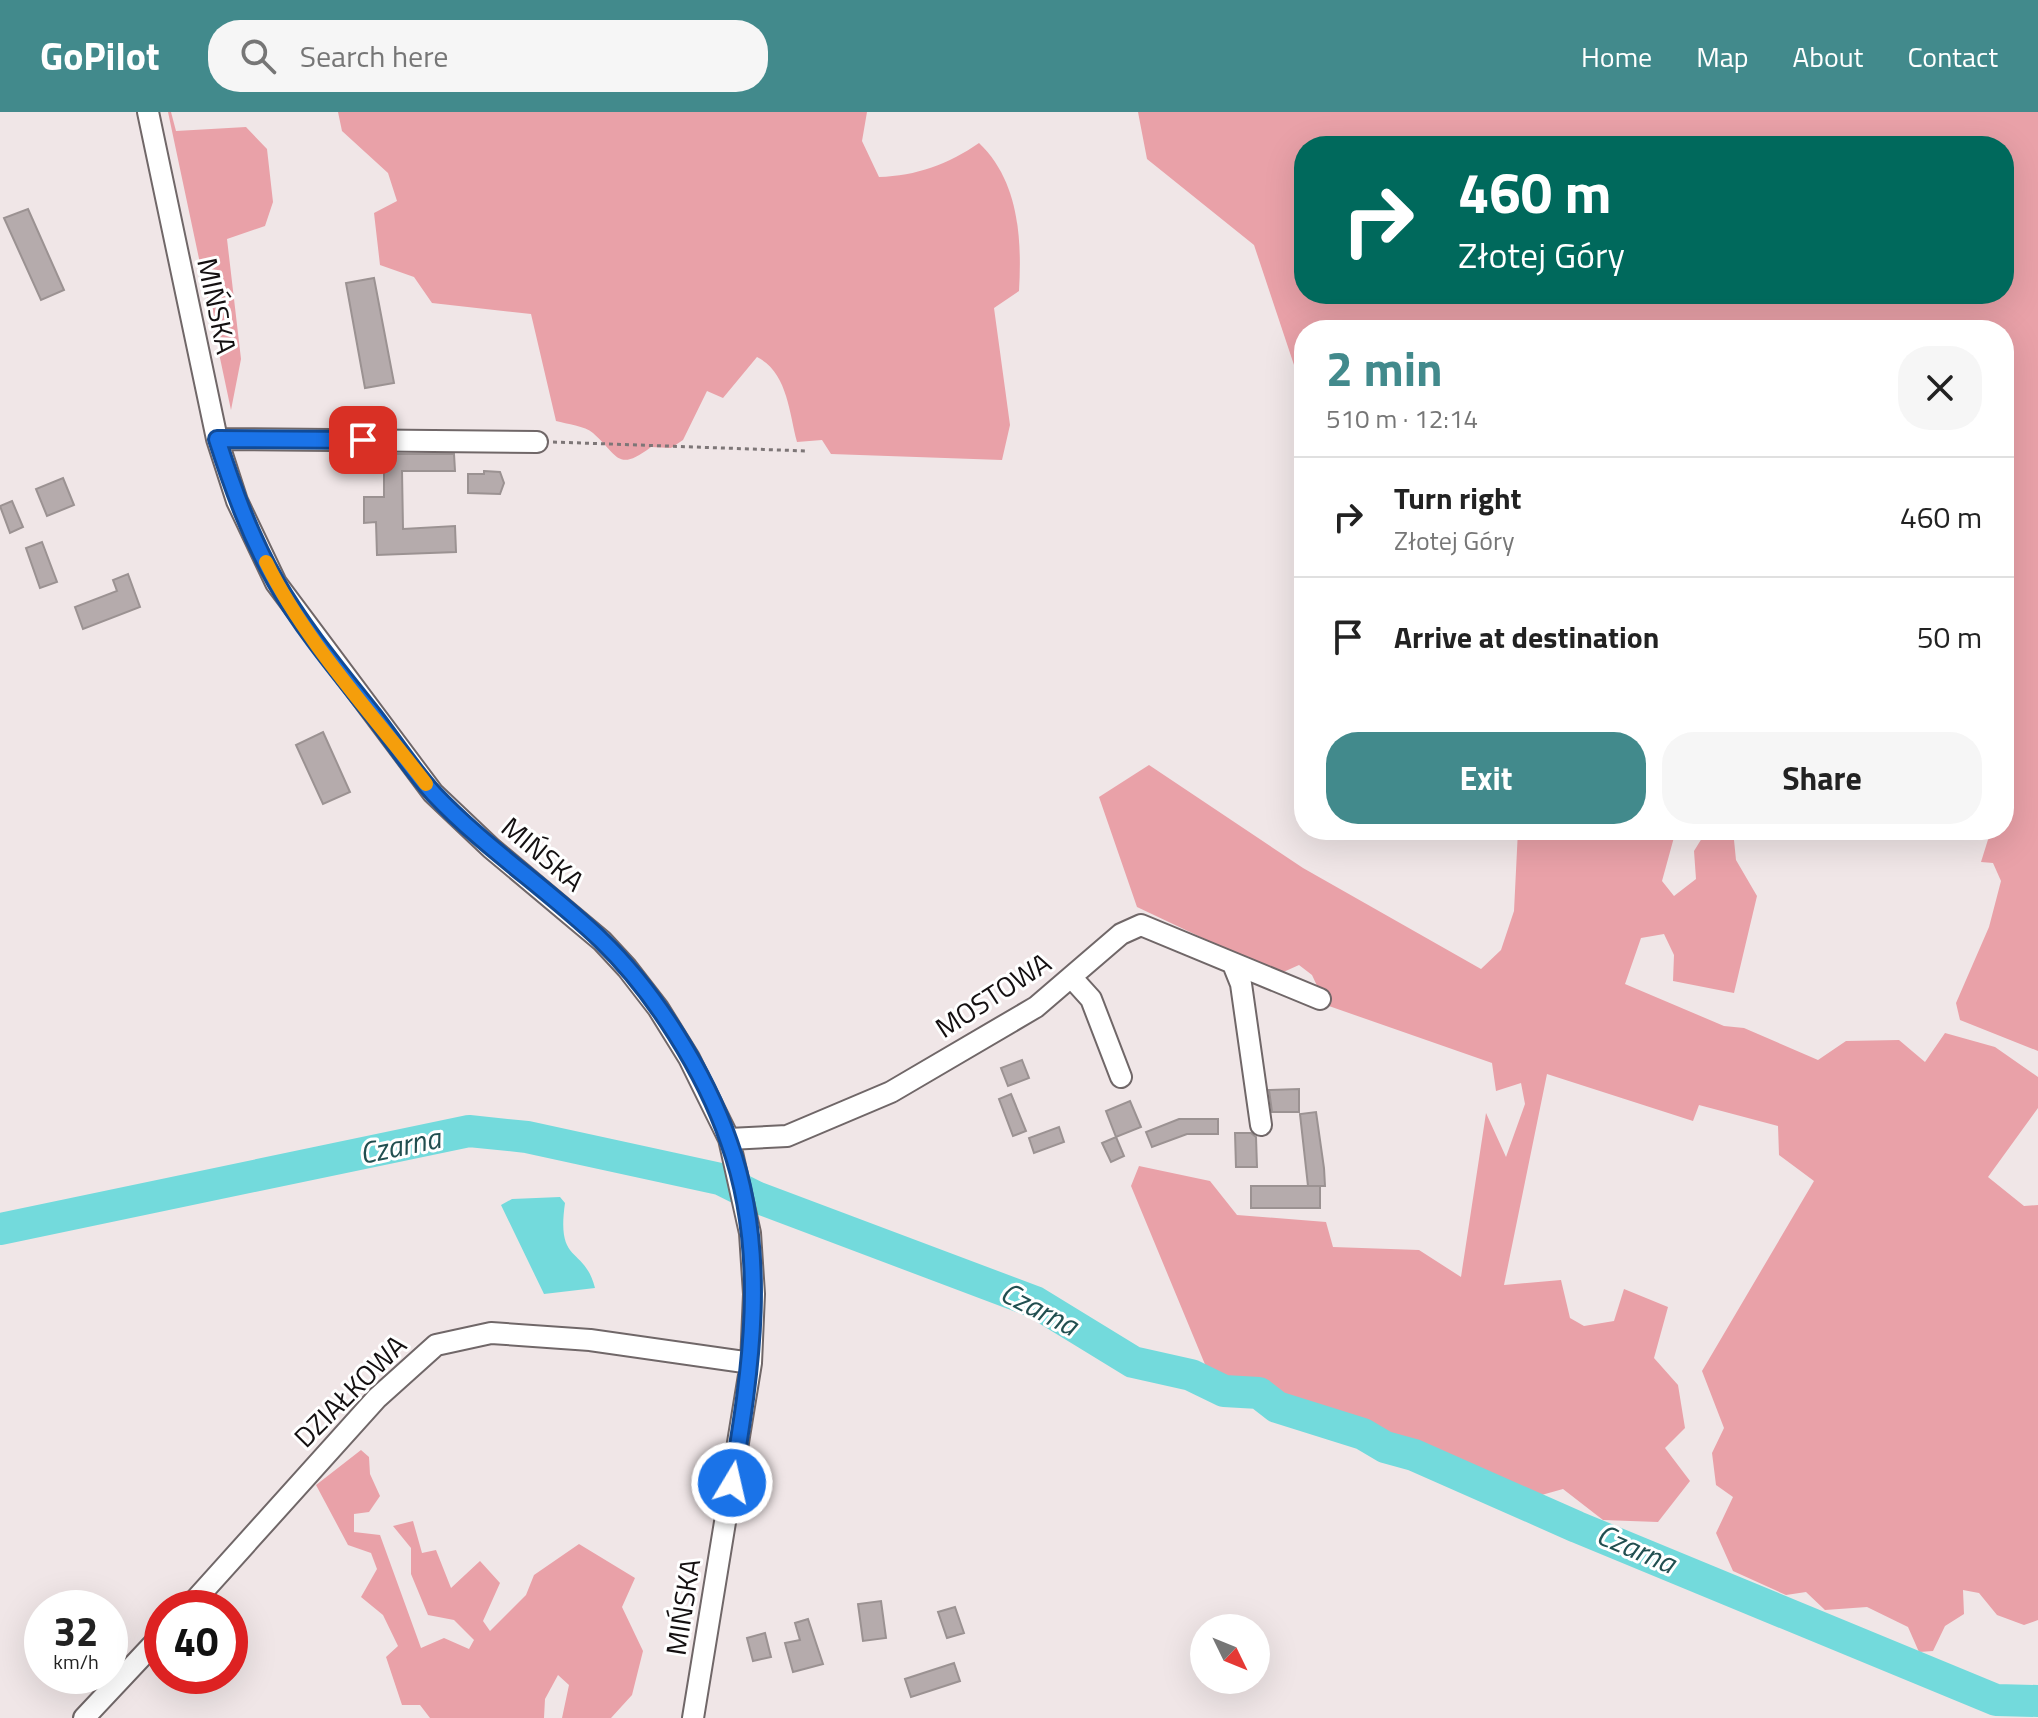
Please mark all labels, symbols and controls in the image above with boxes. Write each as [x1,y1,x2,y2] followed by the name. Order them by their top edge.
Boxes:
[208,20,768,92] search box
[40,27,160,85] text: GoPilot
[300,33,449,79] text: Search here
[236,34,280,78] icon: search
[1581,35,1652,78] text: Home
[1696,35,1749,78] text: Map
[1793,35,1863,78] text: About
[1907,35,1998,78] text: Contact
[1458,150,1611,235] text: 460 m
[1326,168,1430,272] icon: right
[1458,227,1625,282] text: Złotej Góry
[186,254,249,358] street label: MIŃSKA
[1326,332,1443,405] text: 2 min
[1898,346,1982,430] button: close
[1326,399,1478,438] text: 510 m · 12:14
[329,406,397,474] pin
[341,418,385,462] icon: arrive
[1394,475,1522,521] text: Turn right
[1900,494,1982,540] text: 460 m
[1326,495,1370,539] icon: right
[1394,521,1515,560] text: Złotej Góry
[1394,614,1659,660] text: Arrive at destination
[1917,614,1982,660] text: 50 m
[1326,615,1370,659] icon: arrive
[1326,732,1646,824] button: Exit
[1662,732,1982,824] button: Share
[492,806,595,902] street label: MIŃSKA
[926,941,1059,1048] street label: MOSTOWA
[355,1114,447,1176] water label: Czarna
[992,1269,1088,1348] water label: Czarna
[283,1324,416,1457] street label: DZIAŁKOWA
[690,1441,774,1525] position arrow
[1590,1511,1685,1586] water label: Czarna
[654,1555,711,1658] street label: MIŃSKA
[144,1590,248,1694] speed limit sign: 40
[54,1601,98,1662] text: 32
[1190,1614,1270,1694] north arrow
[1190,1614,1270,1694] map controls
[53,1646,99,1677] text: km/h

